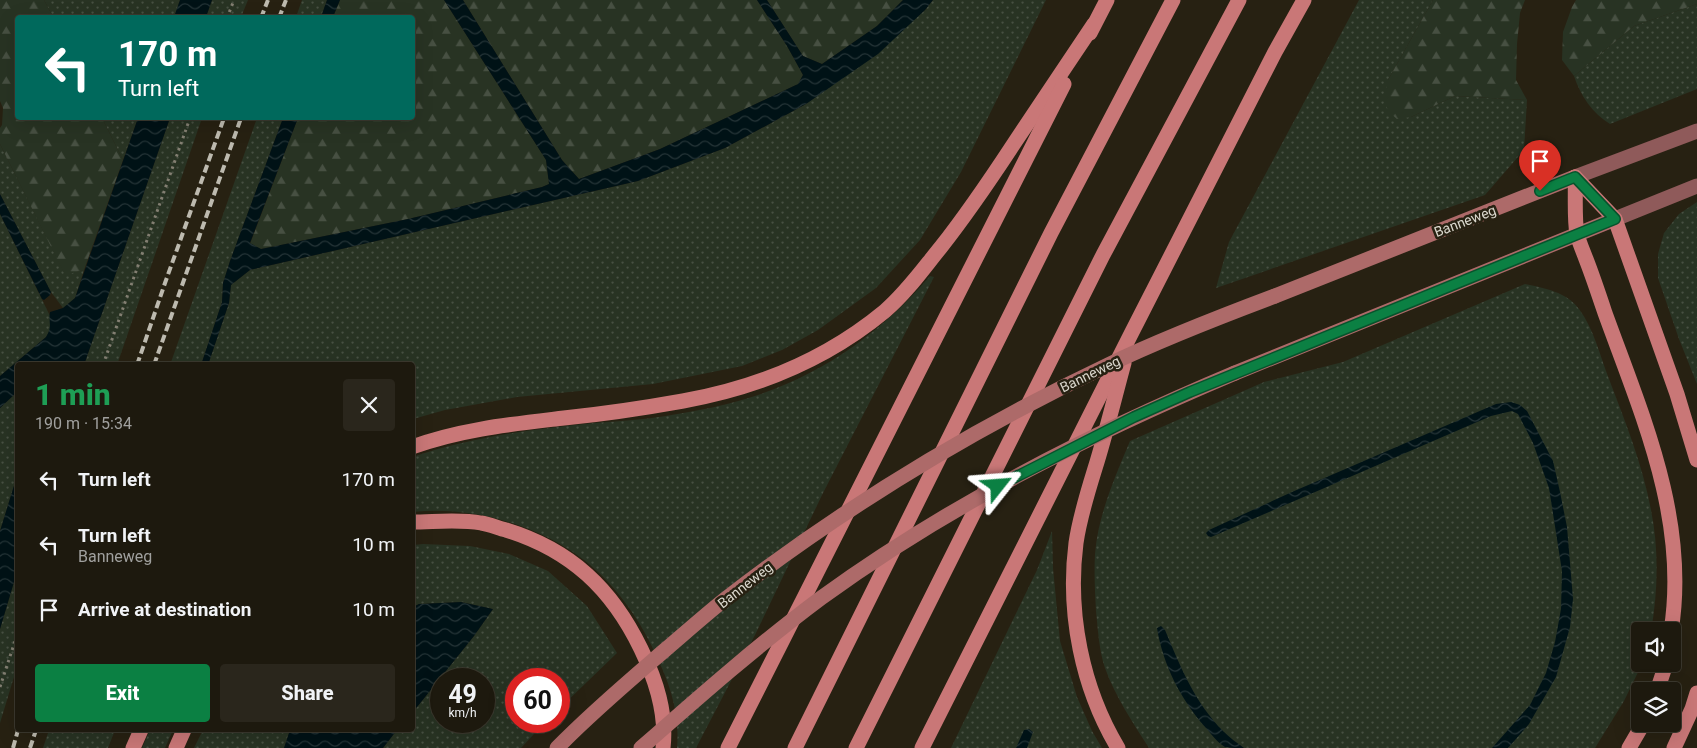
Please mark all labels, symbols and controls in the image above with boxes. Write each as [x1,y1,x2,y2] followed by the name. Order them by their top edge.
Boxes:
[118,34,217,75] text: 170 m
[35,35,100,100] icon: left
[118,76,199,101] text: Turn left
[1519,140,1561,191] pin
[1526,147,1554,175] icon: arrive
[1432,202,1498,240] street label: Banneweg
[1057,353,1123,395] street label: Banneweg
[35,377,111,412] text: 1 min
[343,379,395,431] button: close
[35,414,132,433] text: 190 m · 15:34
[971,459,1023,511] position arrow
[35,466,63,494] icon: left
[78,468,151,491] text: Turn left
[342,468,395,491] text: 170 m
[78,524,151,547] text: Turn left
[35,531,63,559] icon: left
[352,533,395,556] text: 10 m
[78,547,152,566] text: Banneweg
[714,559,776,611] street label: Banneweg
[35,596,63,624] icon: arrive
[78,598,251,621] text: Arrive at destination
[352,598,395,621] text: 10 m
[1631,622,1681,732] map controls
[1631,622,1681,672] button: sound
[35,664,210,722] button: Exit
[220,664,395,722] button: Share
[505,668,570,733] speed limit sign: 60
[448,680,477,709] text: 49
[1631,682,1681,732] button: layers
[448,706,477,720] text: km/h

